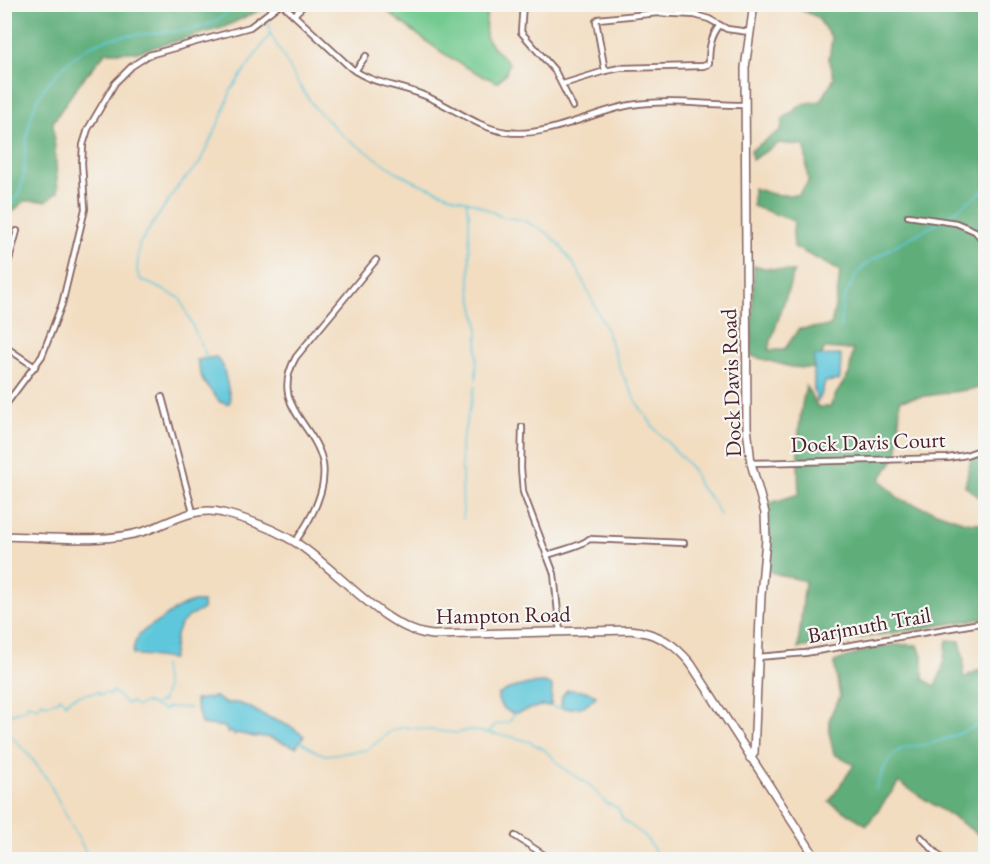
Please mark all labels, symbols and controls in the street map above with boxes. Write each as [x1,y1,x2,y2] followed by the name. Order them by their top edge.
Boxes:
[714,307,748,458] street label: Dock Davis Road
[790,425,946,459] street label: Dock Davis Court
[435,599,572,631] street label: Hampton Road
[805,600,933,650] street label: Barjmuth Trail

